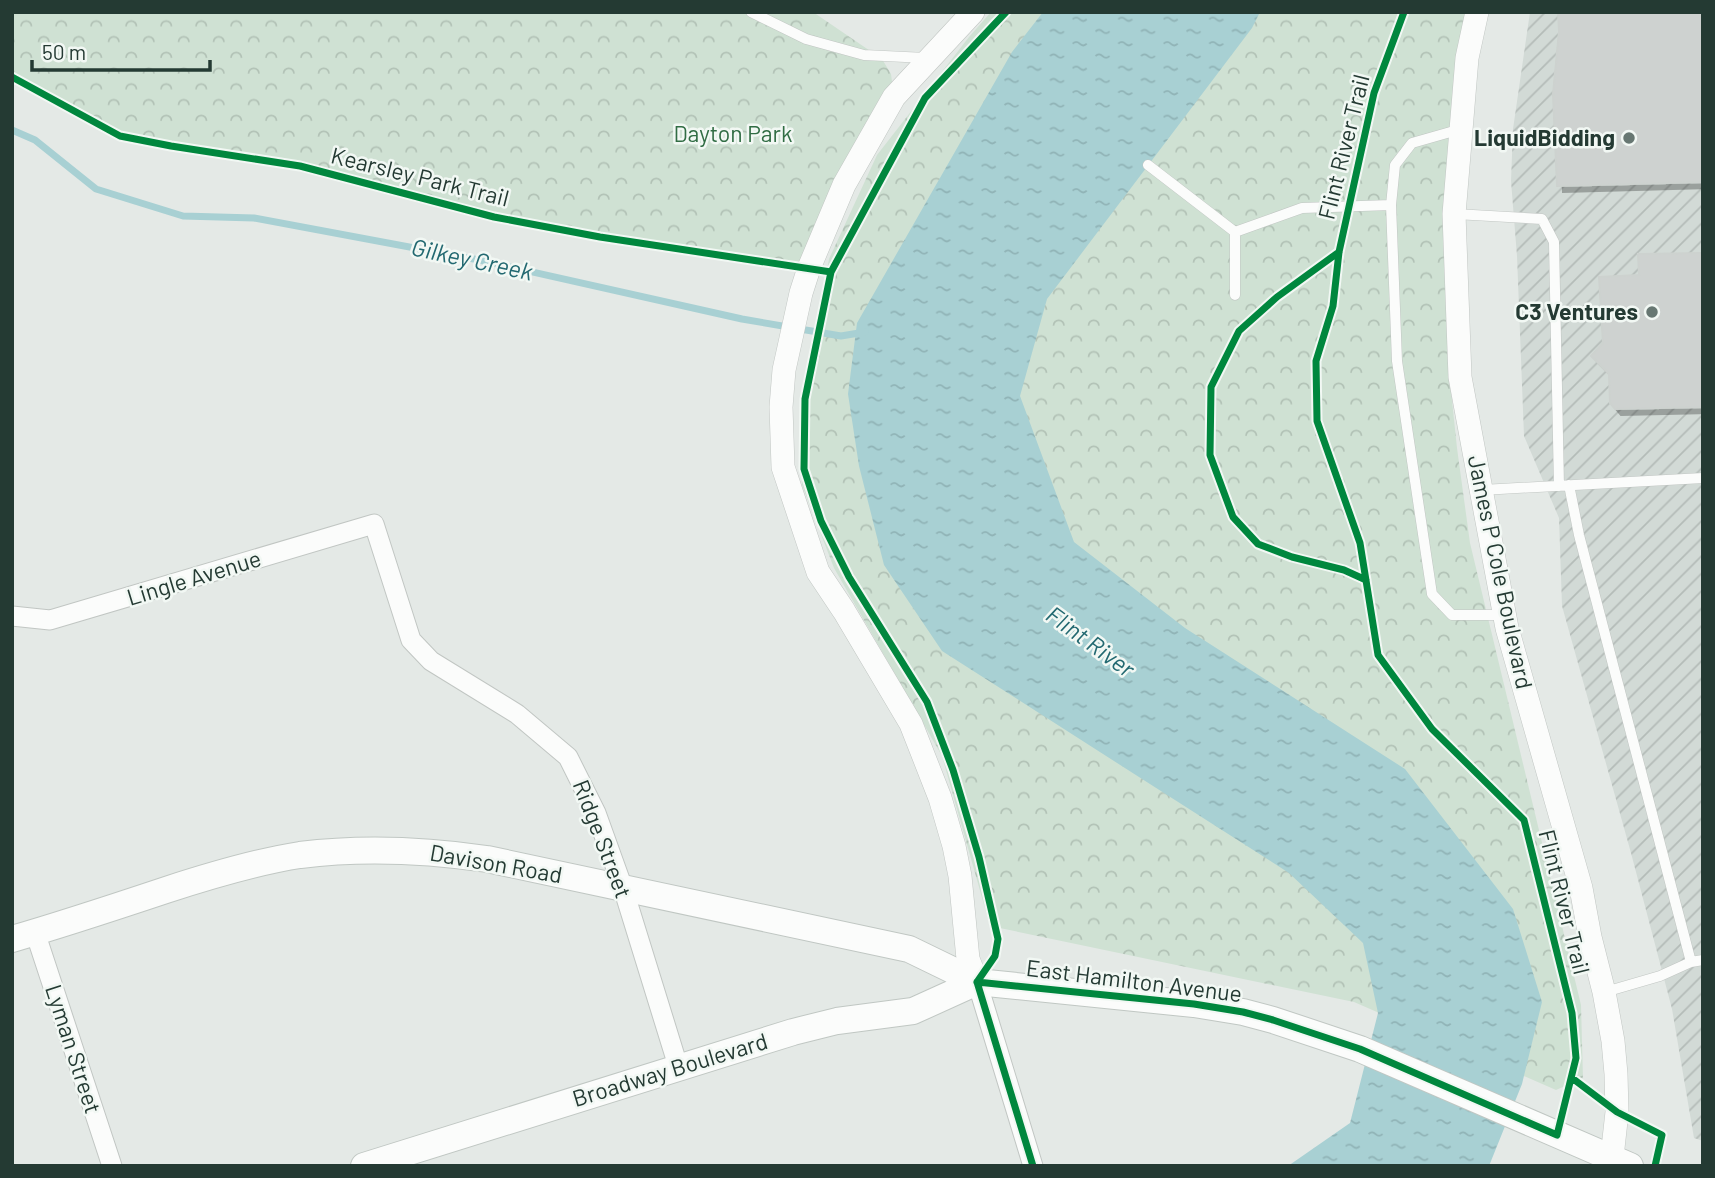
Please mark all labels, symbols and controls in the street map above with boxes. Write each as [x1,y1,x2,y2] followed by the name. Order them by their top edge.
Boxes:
[32,28,210,72] scale bar
[42,39,86,64] text: 50 m
[1311,71,1375,222] street label: Flint River Trail
[673,119,793,147] park label: Dayton Park
[1474,123,1615,151] place label: LiquidBidding
[1621,130,1637,146] marker: LiquidBidding
[328,140,512,212] street label: Kearsley Park Trail
[409,232,536,286] water label: Gilkey Creek
[1515,297,1638,325] place label: C3 Ventures
[1644,304,1660,320] marker: C3 Ventures
[1463,452,1539,691] street label: James P Cole Boulevard
[123,543,264,611] street label: Lingle Avenue
[1041,599,1142,683] water label: Flint River
[568,776,638,902] street label: Ridge Street
[1533,826,1597,977] street label: Flint River Trail
[428,838,565,888] street label: Davison Road
[1025,953,1244,1007] street label: East Hamilton Avenue
[40,981,108,1117] street label: Lyman Street
[569,1026,771,1112] street label: Broadway Boulevard

